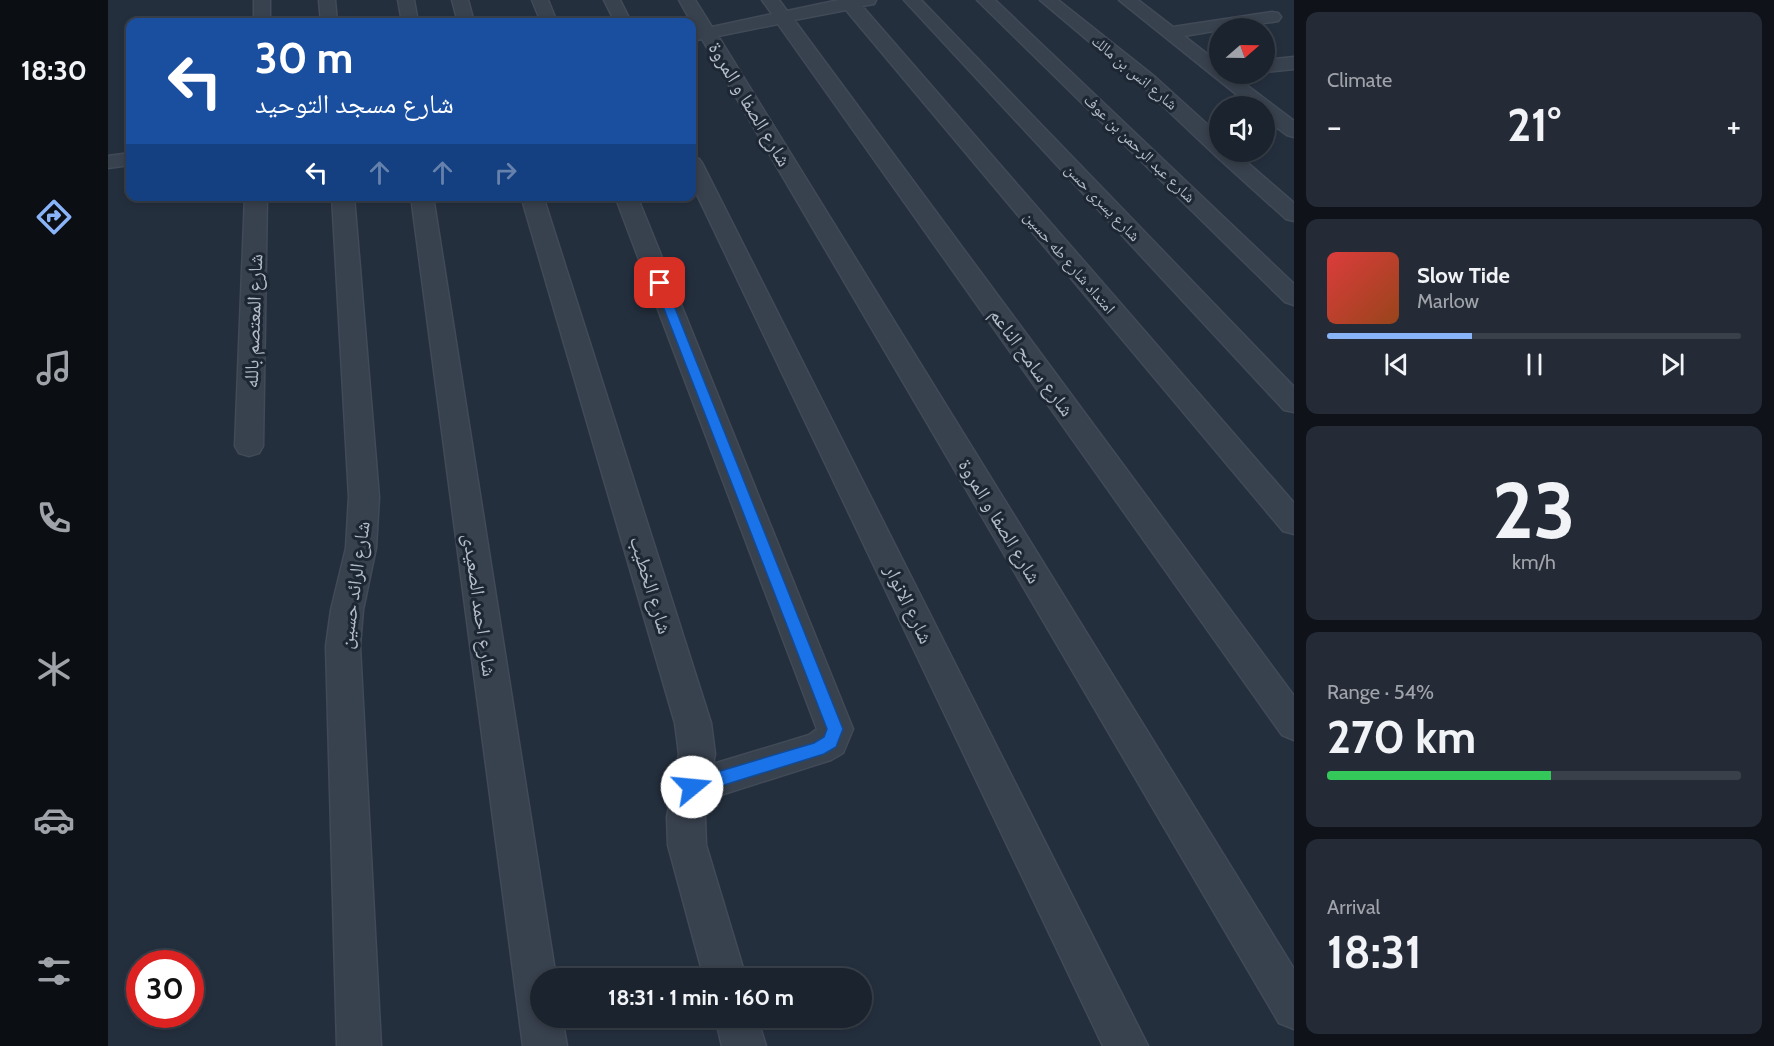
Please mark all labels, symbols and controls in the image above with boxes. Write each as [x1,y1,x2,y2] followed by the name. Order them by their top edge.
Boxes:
[1209,18,1275,84] north arrow
[1209,18,1275,162] map controls
[1087,31,1181,114] street label: شارع انس بن مالك
[255,32,353,84] text: 30 m
[703,37,797,171] street label: شارع الصفا و المروة
[156,42,234,120] icon: left
[21,54,87,87] text: 18:30
[1327,68,1392,92] text: Climate
[255,87,454,120] text: شارع مسجد التوحيد
[1079,90,1199,207] street label: شارع عبد الرحمن بن عوف
[1209,96,1275,162] button: sound
[1507,98,1561,152] text: 21°
[1327,106,1342,146] text: −
[1726,106,1741,146] text: +
[300,156,333,189] icon: left
[363,156,396,189] icon: ahead
[426,156,459,189] icon: ahead
[489,156,522,189] icon: right
[1060,160,1144,246] street label: شارع يسرى حسن
[33,196,75,238] icon: directions
[1019,207,1119,318] street label: امتداد شارع طه حسين
[239,253,269,389] street label: شارع المعتصم بالله
[634,257,685,308] pin
[1417,262,1510,289] text: Slow Tide
[643,266,676,299] icon: arrive
[1417,289,1479,313] text: Marlow
[983,303,1079,422] street label: شارع سامح الناعم
[33,347,75,389] icon: music
[1380,348,1413,381] icon: previous
[1518,348,1551,381] icon: pause
[1656,348,1689,381] icon: next
[953,454,1047,588] street label: شارع الصفا و المروة
[1492,463,1576,558] text: 23
[33,497,75,539] icon: phone
[333,520,376,651] street label: شارع الرائد حسين
[457,532,502,678] street label: شارع احمد الصعيدى
[624,533,677,637] street label: شارع الخطيب
[1512,550,1556,574] text: km/h
[878,560,938,648] street label: شارع الانوار
[33,648,75,690] icon: climate
[1327,680,1434,704] text: Range · 54%
[1327,710,1476,764] text: 270 km
[660,755,724,819] position arrow
[33,799,75,841] icon: car
[1327,895,1380,919] text: Arrival
[1327,925,1422,979] text: 18:31
[33,950,75,992] icon: filters
[126,950,204,1028] speed limit sign: 30
[608,984,794,1011] text: 18:31 · 1 min · 160 m

